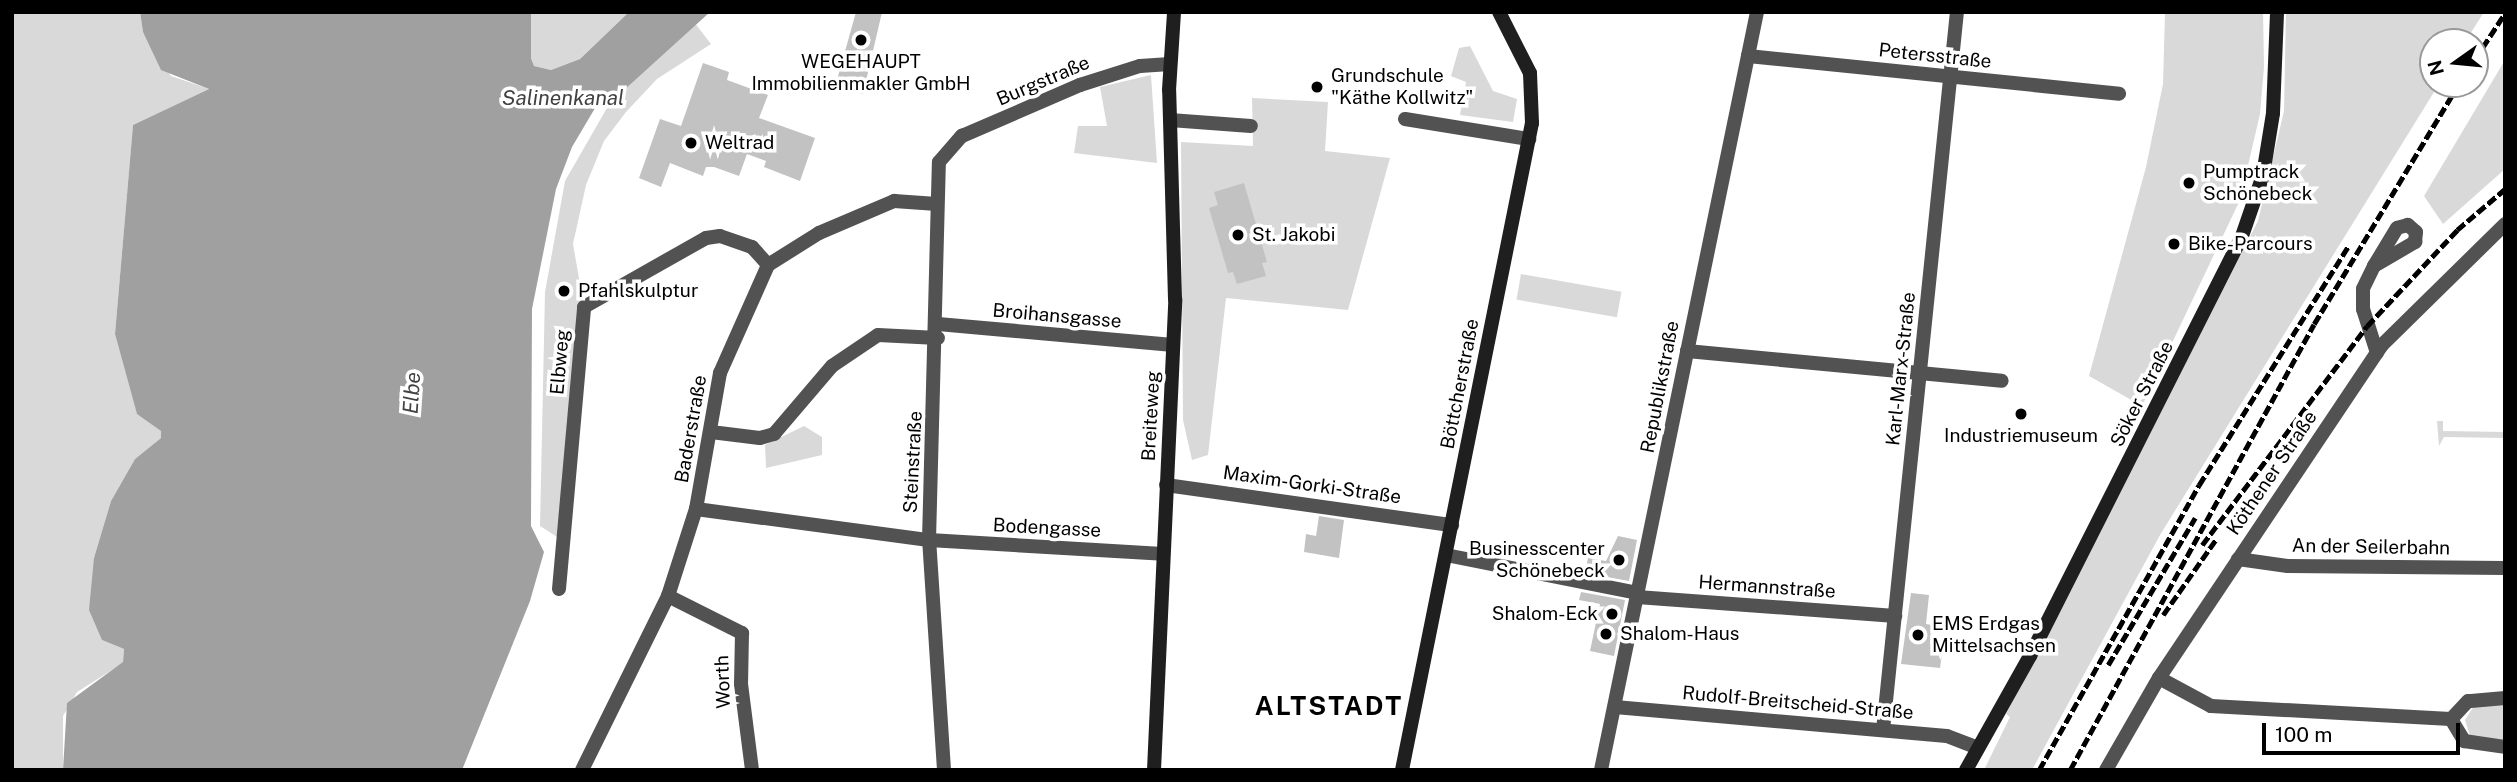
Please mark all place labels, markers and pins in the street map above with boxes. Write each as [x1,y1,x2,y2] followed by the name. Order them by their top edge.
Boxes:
[853,32,869,48] marker: WEGEHAUPT Immobilienmakler GmbH
[751,51,971,95] place label: WEGEHAUPT Immobilienmakler GmbH
[1331,65,1473,109] place label: Grundschule "Käthe Kollwitz"
[1309,79,1325,95] marker: Grundschule "Käthe Kollwitz"
[705,132,774,154] place label: Weltrad
[683,135,699,151] marker: Weltrad
[2203,161,2312,205] place label: Pumptrack Schönebeck
[2181,175,2197,191] marker: Pumptrack Schönebeck
[1252,224,1336,246] place label: St. Jakobi
[1230,227,1246,243] marker: St. Jakobi
[2188,233,2313,255] place label: Bike-Parcours
[2166,236,2182,252] marker: Bike-Parcours
[578,280,698,302] place label: Pfahlskulptur
[556,283,572,299] marker: Pfahlskulptur
[2013,406,2029,422] marker: Industriemuseum
[1944,425,2098,447] place label: Industriemuseum
[1469,538,1605,582] place label: Businesscenter Schönebeck
[1611,552,1627,568] marker: Businesscenter Schönebeck
[1492,603,1598,625] place label: Shalom-Eck
[1604,606,1620,622] marker: Shalom-Eck
[1932,613,2056,657] place label: EMS Erdgas Mittelsachsen
[1620,623,1739,645] place label: Shalom-Haus
[1598,626,1614,642] marker: Shalom-Haus
[1910,627,1926,643] marker: EMS Erdgas Mittelsachsen

